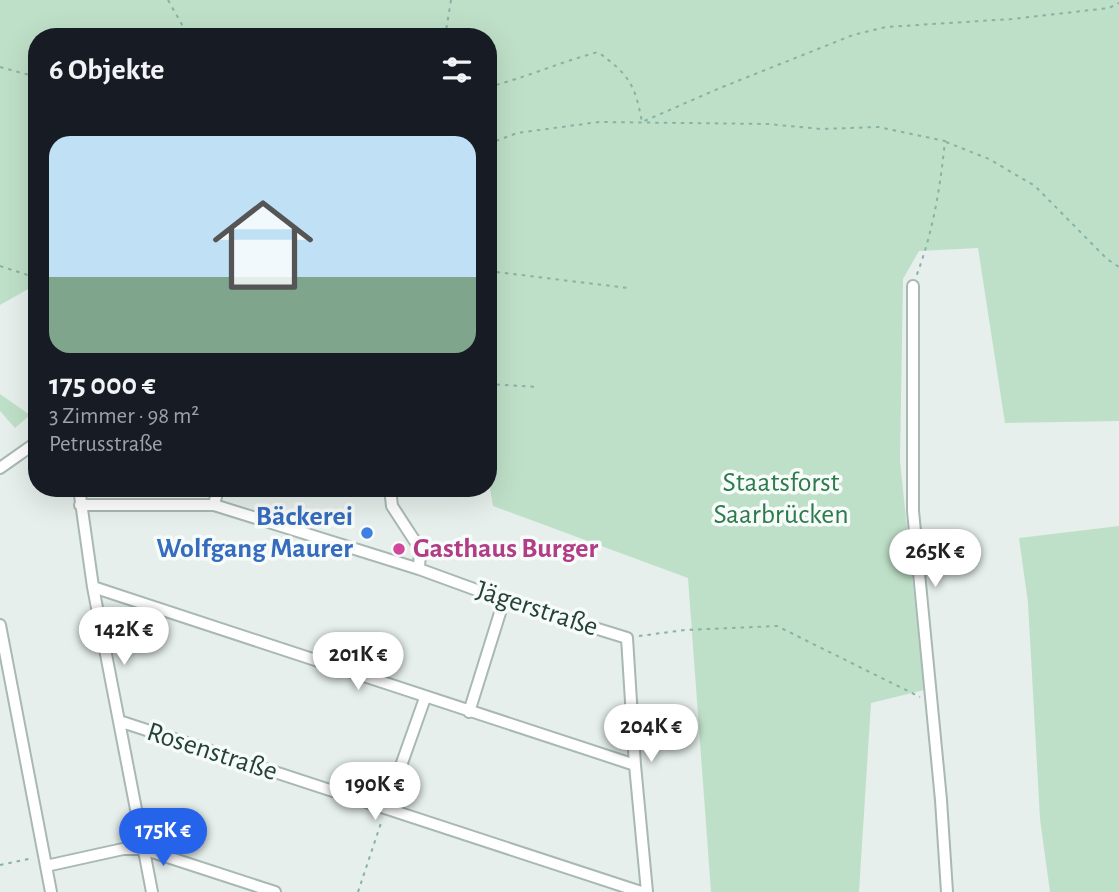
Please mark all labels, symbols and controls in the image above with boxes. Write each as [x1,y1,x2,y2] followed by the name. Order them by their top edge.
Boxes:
[438,51,476,89] icon: filters
[49,55,165,85] text: 6 Objekte
[200,182,326,308] icon: home
[49,370,156,400] text: 175 000 €
[49,405,199,428] text: 3 Zimmer · 98 m²
[49,433,163,456] text: Petrusstraße
[713,469,849,529] park label: Staatsforst Saarbrücken
[156,503,353,563] place label: Bäckerei Wolfgang Maurer
[359,525,375,541] marker: Bäckerei Wolfgang Maurer
[878,530,992,589] pin: 265K €
[413,535,599,563] place label: Gasthaus Burger
[905,540,965,563] text: 265K €
[391,541,407,557] marker: Gasthaus Burger
[473,576,601,642] street label: Jägerstraße
[67,608,181,667] pin: 142K €
[95,618,153,641] text: 142K €
[301,632,415,692] pin: 201K €
[329,643,387,666] text: 201K €
[594,704,708,764] pin: 204K €
[620,715,682,738] text: 204K €
[143,718,281,786] street label: Rosenstraße
[318,762,432,822] pin: 190K €
[345,773,405,796] text: 190K €
[106,808,220,868] pin: 175K €
[135,819,191,842] text: 175K €

